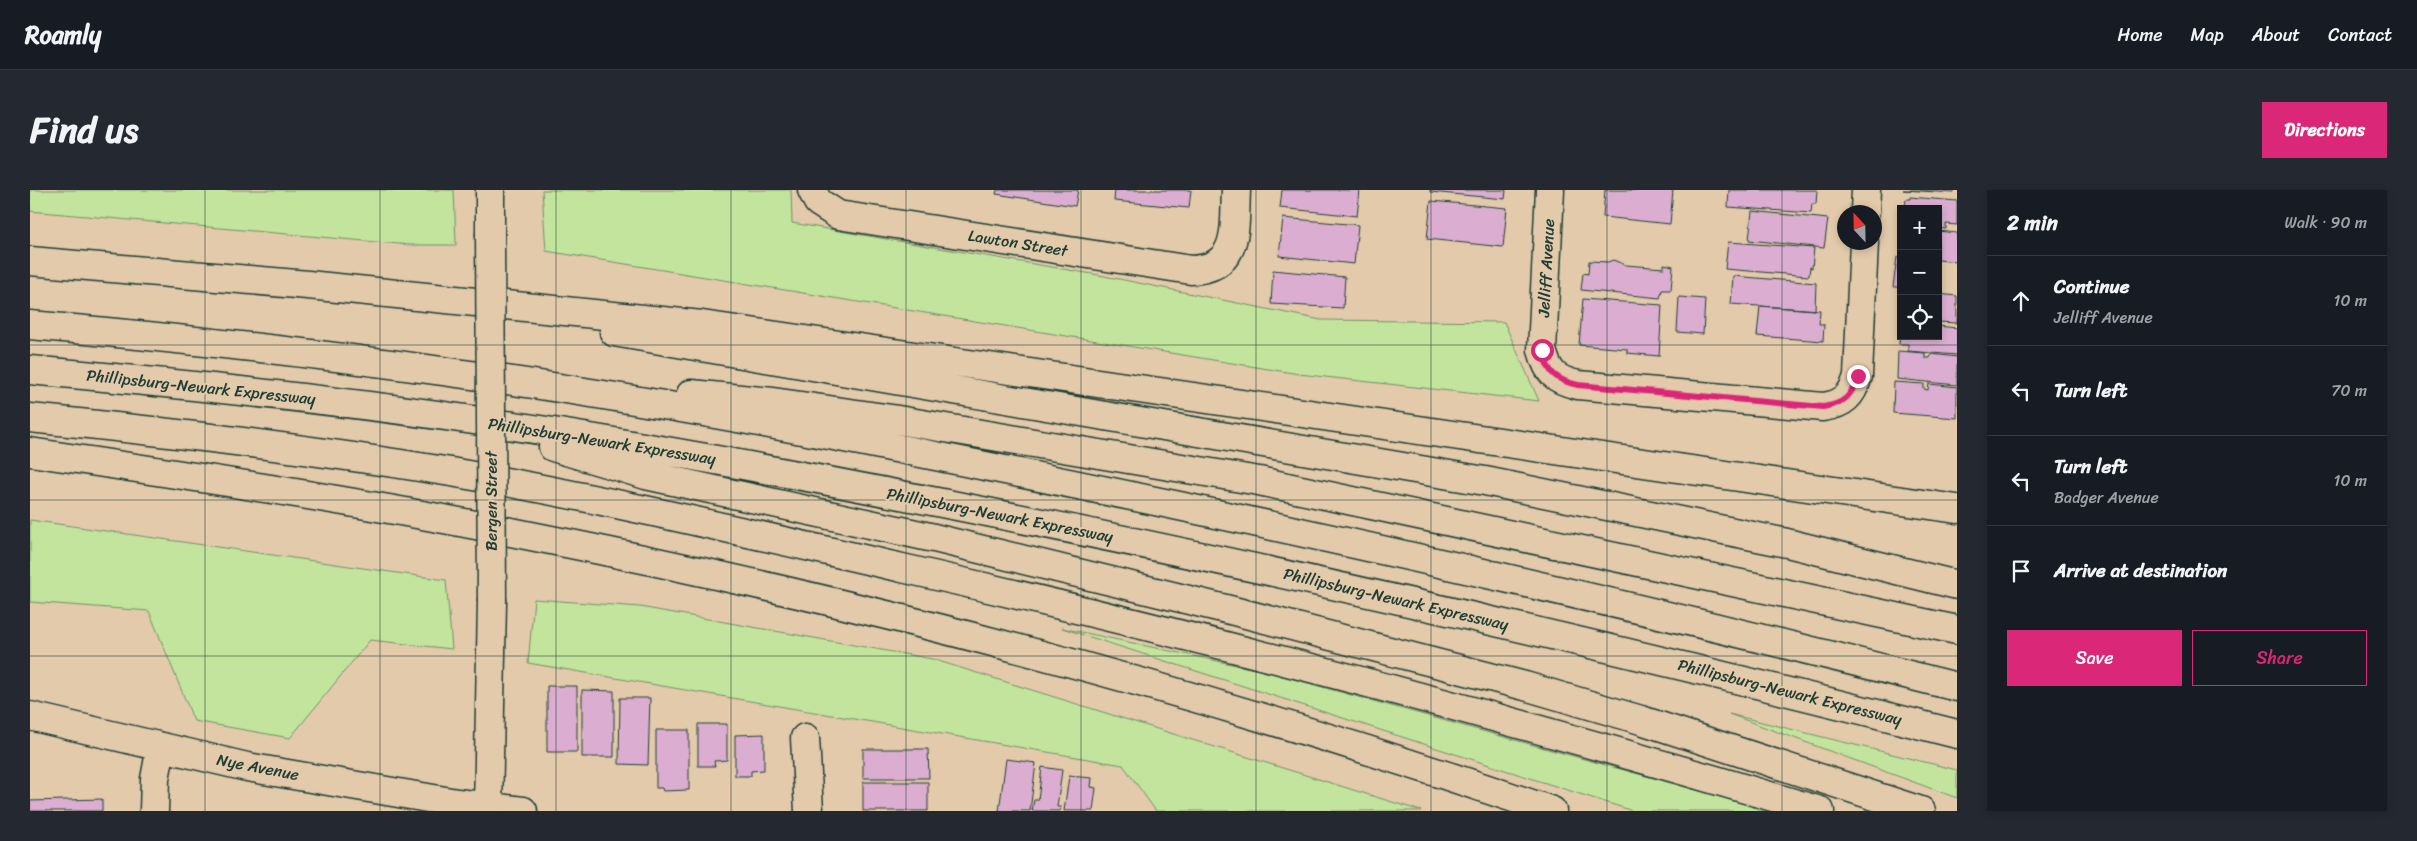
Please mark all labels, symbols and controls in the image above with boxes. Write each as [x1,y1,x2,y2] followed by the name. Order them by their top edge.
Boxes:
[25,14,101,56] text: Roamly
[2118,19,2163,51] text: Home
[2191,19,2224,51] text: Map
[2252,19,2300,51] text: About
[2328,19,2392,51] text: Contact
[30,99,138,161] text: Find us
[2262,102,2387,158] button: Directions
[2007,204,2058,242] text: 2 min
[1837,205,1882,250] north arrow
[1897,205,1942,340] map controls
[1897,205,1942,250] button: +
[2285,208,2367,237] text: Walk · 90 m
[1529,218,1563,319] street label: Jelliff Avenue
[966,221,1070,265] street label: Lawton Street
[1897,250,1942,295] button: −
[2054,270,2130,303] text: Continue
[2334,286,2367,315] text: 10 m
[2007,287,2035,315] icon: ahead
[1897,295,1942,340] button: locate
[2054,303,2153,332] text: Jelliff Avenue
[1531,339,1554,362] route start
[85,361,318,414] street label: Phillipsburg-Newark Expressway
[1847,365,1870,388] route end
[2054,374,2127,407] text: Turn left
[2331,376,2367,405] text: 70 m
[2007,377,2035,405] icon: left
[486,409,719,473] street label: Phillipsburg-Newark Expressway
[477,450,506,551] street label: Bergen Street
[2054,450,2127,483] text: Turn left
[2334,466,2367,495] text: 10 m
[2007,467,2035,495] icon: left
[884,479,1117,551] street label: Phillipsburg-Newark Expressway
[2054,483,2159,512] text: Badger Avenue
[2054,554,2227,587] text: Arrive at destination
[2007,557,2035,585] icon: arrive
[1281,559,1512,639] street label: Phillipsburg-Newark Expressway
[2007,630,2182,686] button: Save
[2192,630,2367,686] button: Share
[1675,650,1906,734] street label: Phillipsburg-Newark Expressway
[214,745,302,789] street label: Nye Avenue

